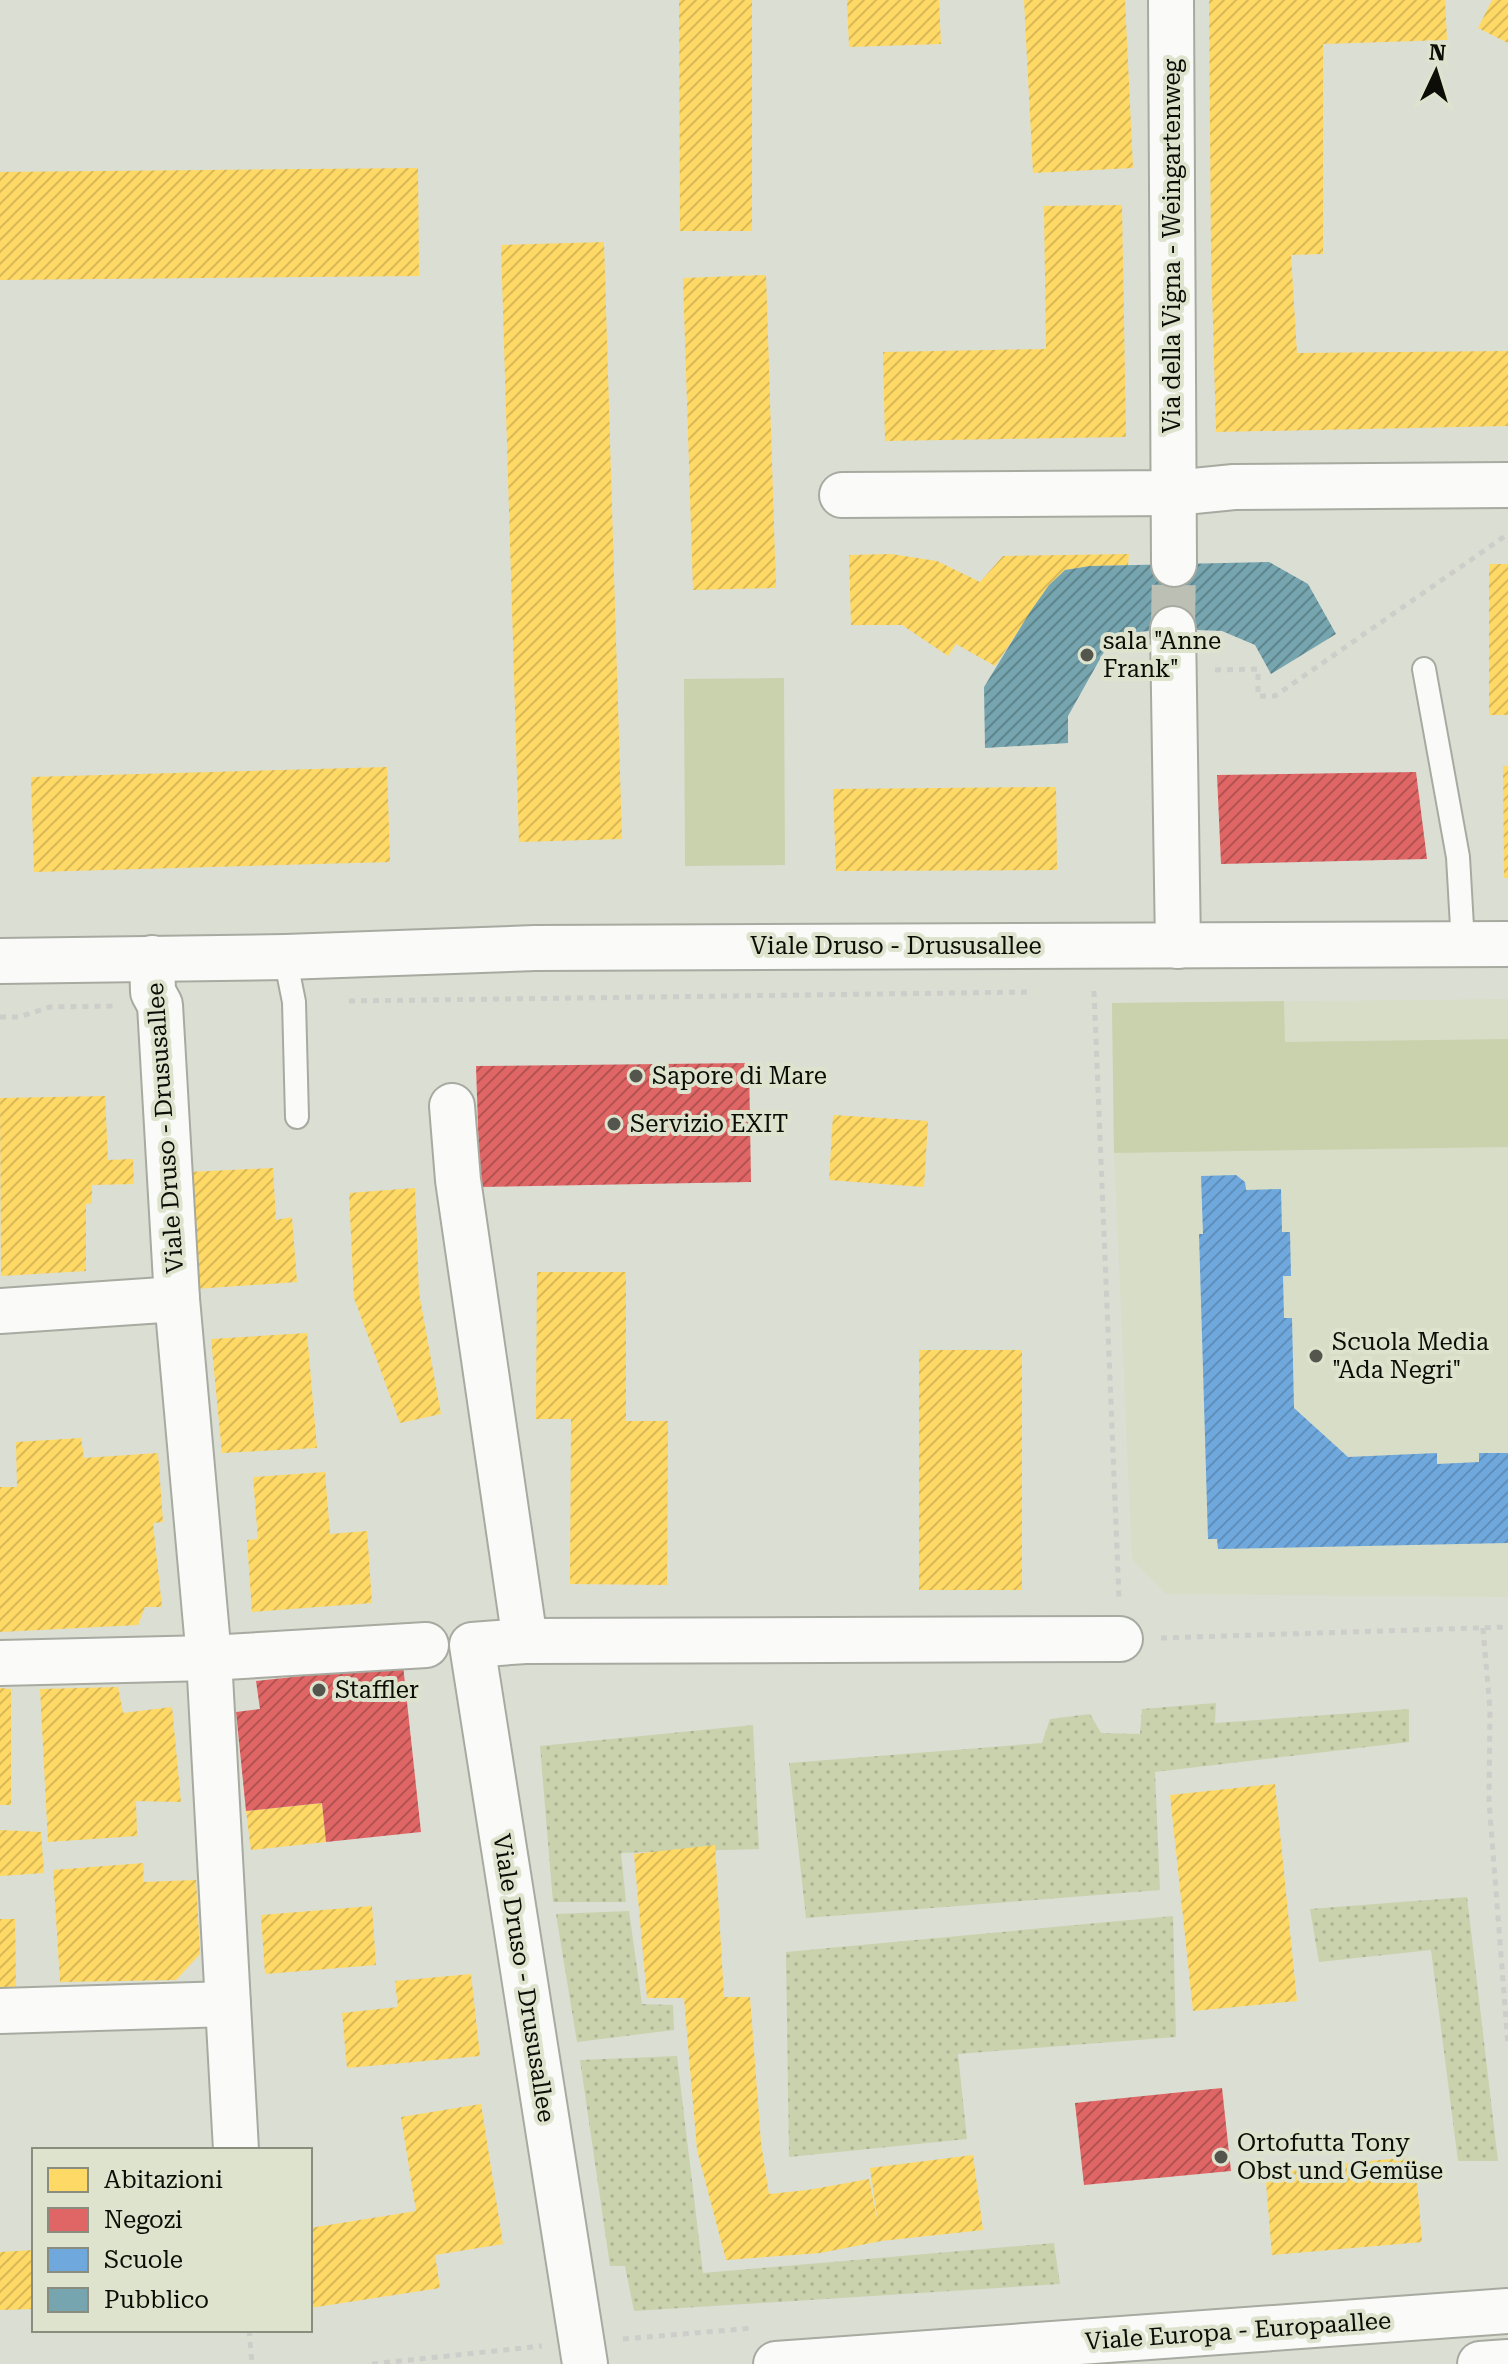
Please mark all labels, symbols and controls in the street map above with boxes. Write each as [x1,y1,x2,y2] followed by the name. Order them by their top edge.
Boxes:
[1396,32,1476,112] north arrow
[1428,39,1447,66] text: N
[1158,58,1186,433] street label: Via della Vigna - Weingartenweg
[1103,627,1221,683] place label: sala "Anne Frank"
[1078,646,1096,664] marker: sala "Anne Frank"
[750,932,1042,960] street label: Viale Druso - Drususallee
[141,982,189,1274] street label: Viale Druso - Drususallee
[652,1062,827,1090] place label: Sapore di Mare
[627,1067,645,1085] marker: Sapore di Mare
[630,1110,788,1138] place label: Servizio EXIT
[605,1115,623,1133] marker: Servizio EXIT
[1332,1328,1489,1384] place label: Scuola Media "Ada Negri"
[1307,1347,1325,1365] marker: Scuola Media "Ada Negri"
[335,1676,419,1704] place label: Staffler
[310,1681,328,1699] marker: Staffler
[487,1832,561,2124] street label: Viale Druso - Drususallee
[1237,2129,1443,2185] place label: Ortofutta Tony Obst und Gemüse
[32,2148,312,2332] legend
[1212,2148,1230,2166] marker: Ortofutta Tony Obst und Gemüse
[104,2166,223,2194] text: Abitazioni
[104,2206,183,2234] text: Negozi
[104,2246,183,2274] text: Scuole
[104,2286,209,2314] text: Pubblico
[1084,2306,1392,2356] street label: Viale Europa - Europaallee

